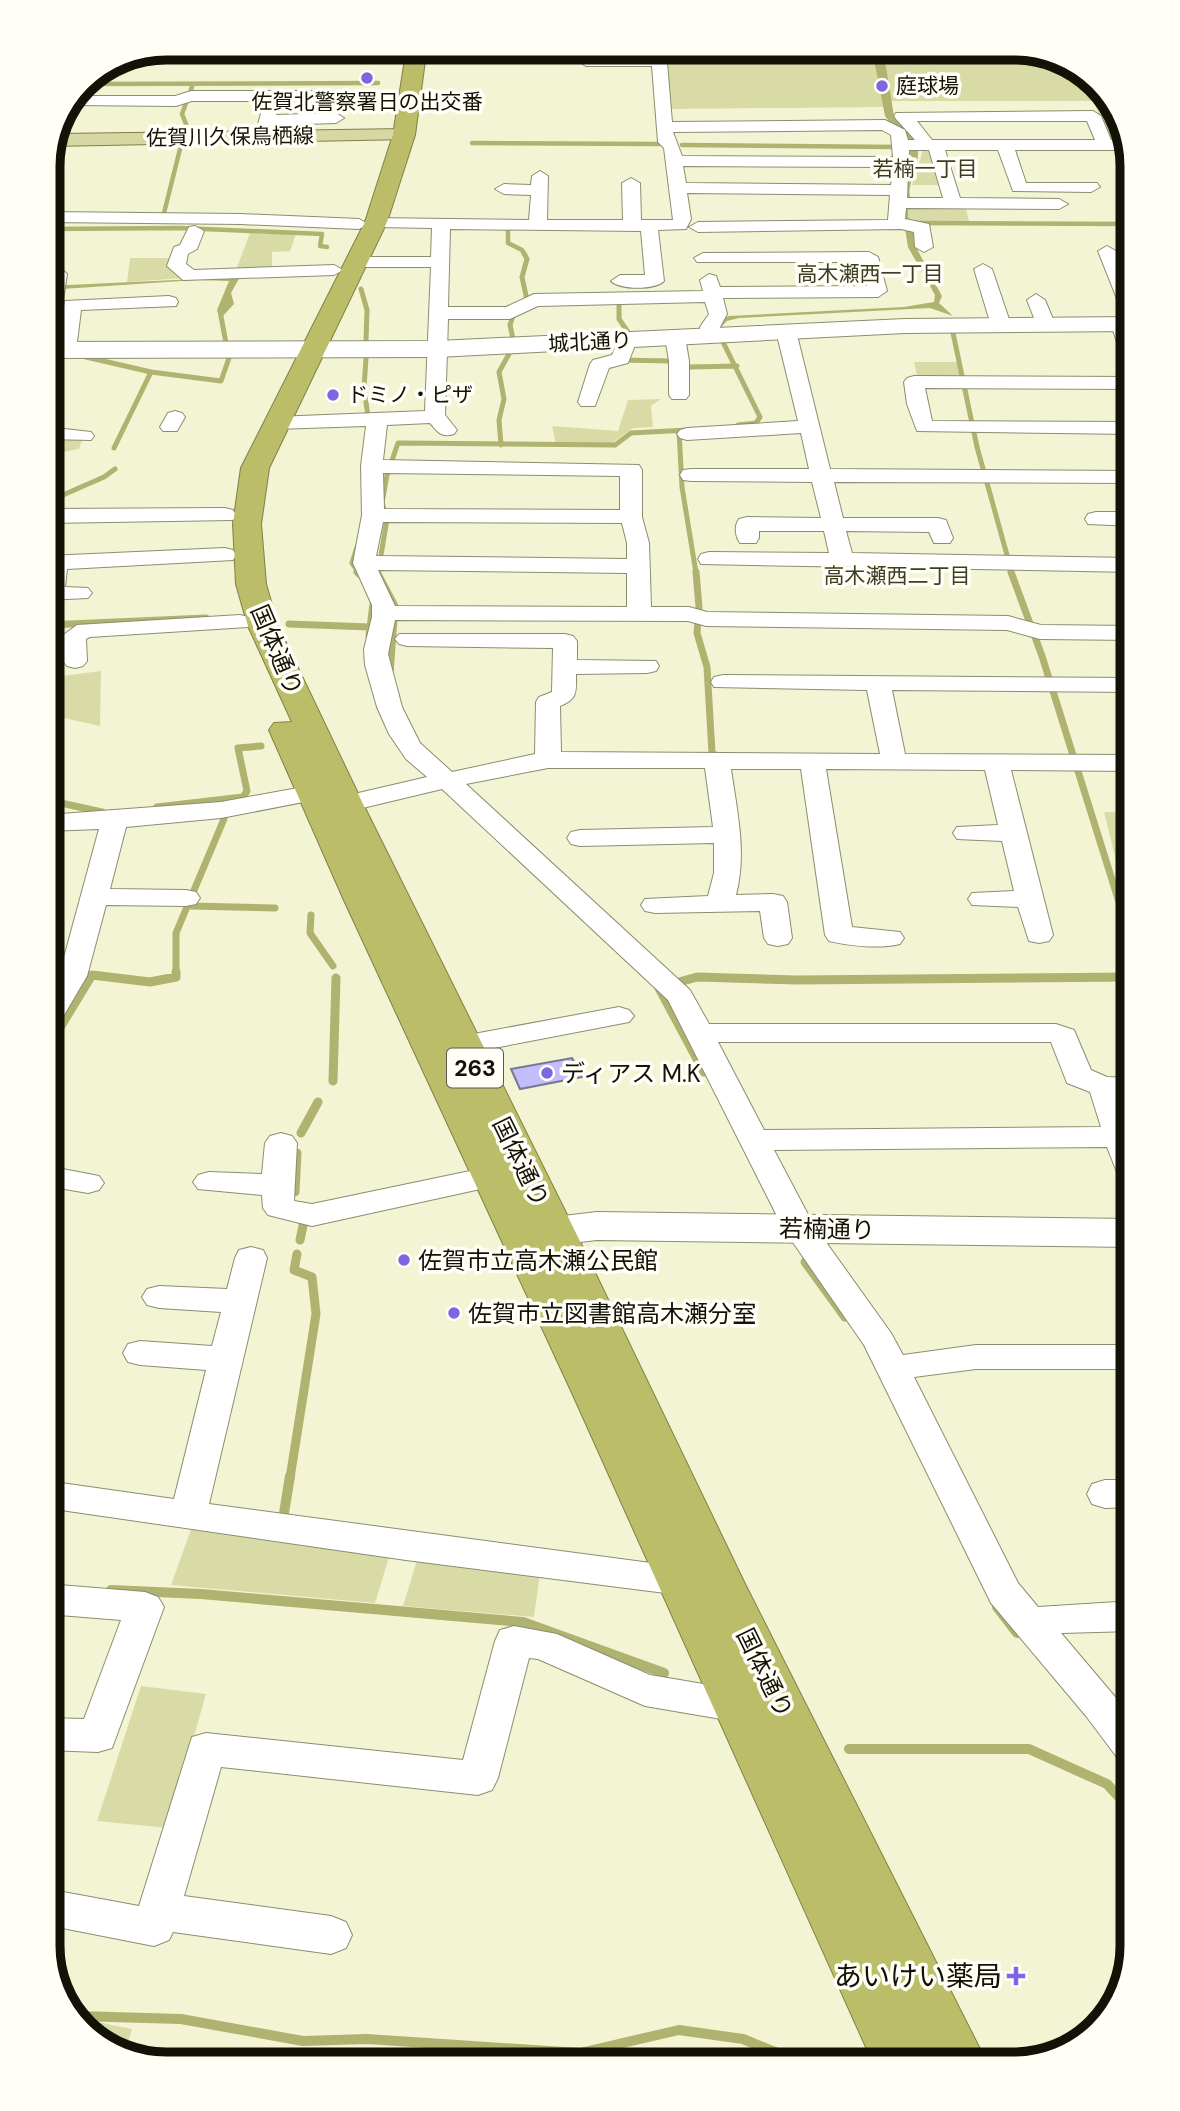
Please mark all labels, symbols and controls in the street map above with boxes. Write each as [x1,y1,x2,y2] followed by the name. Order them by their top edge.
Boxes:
[359,70,375,86] marker: 佐賀北警察署日の出交番
[896,72,959,100] place label: 庭球場
[874,78,890,94] marker: 庭球場
[252,88,483,116] place label: 佐賀北警察署日の出交番
[146,122,314,152] street label: 佐賀川久保鳥栖線
[873,155,978,183] district label: 若楠一丁目
[797,260,944,288] district label: 高木瀬西一丁目
[547,326,633,358] street label: 城北通り
[347,381,473,409] place label: ドミノ・ピザ
[325,387,341,403] marker: ドミノ・ピザ
[824,562,971,590] district label: 高木瀬西二丁目
[244,600,310,700] street label: 国体通り
[447,1049,503,1088] road number: 263
[561,1058,701,1089] place label: ディアス M.K
[539,1065,555,1081] marker: ディアス M.K
[486,1112,556,1212] street label: 国体通り
[779,1213,875,1245] street label: 若楠通り
[418,1245,658,1276] place label: 佐賀市立高木瀬公民館
[396,1252,412,1268] marker: 佐賀市立高木瀬公民館
[468,1298,756,1329] place label: 佐賀市立図書館高木瀬分室
[446,1305,462,1321] marker: 佐賀市立図書館高木瀬分室
[730,1623,800,1723] street label: 国体通り
[834,1958,1002,1995] place label: あいけい薬局
[1008,1968,1024,1984] marker: あいけい薬局

